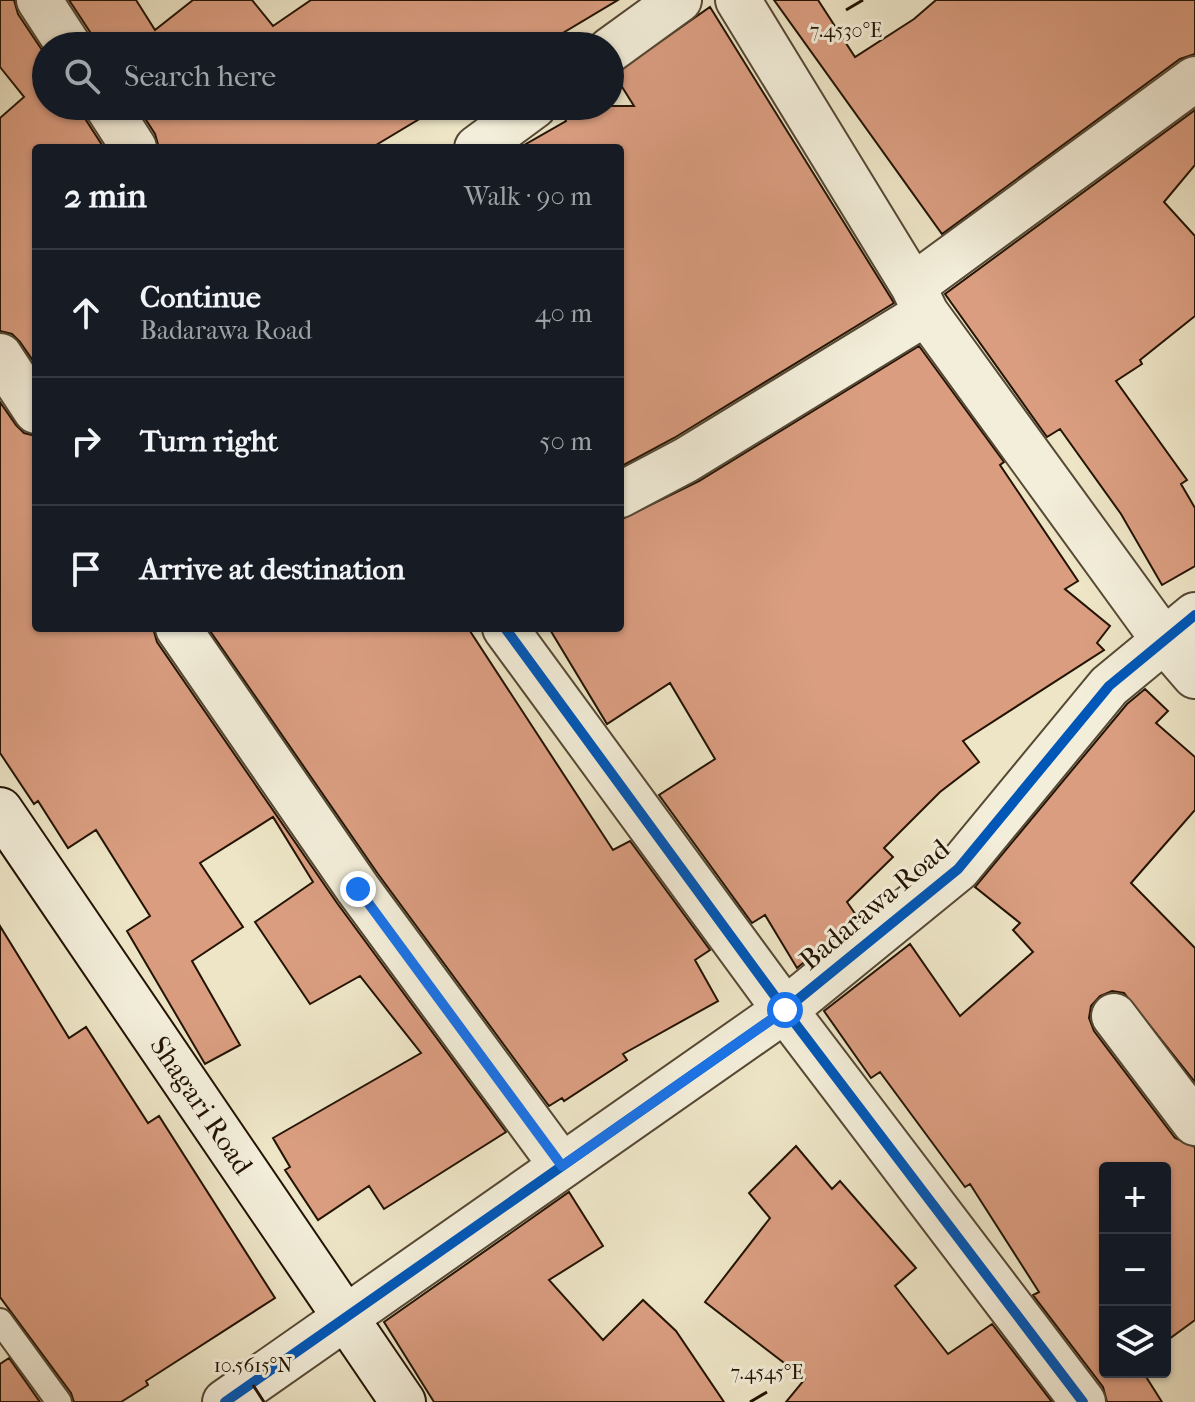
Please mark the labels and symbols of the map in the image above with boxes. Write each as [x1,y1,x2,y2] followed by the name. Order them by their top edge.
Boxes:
[810,19,882,42] text: 7.4530°E
[793,832,957,977] street label: Badarawa Road
[340,871,376,907] route end
[767,992,803,1028] route start
[143,1030,260,1181] street label: Shagari Road
[214,1354,292,1377] text: 10.5615°N
[730,1361,804,1384] text: 7.4545°E

